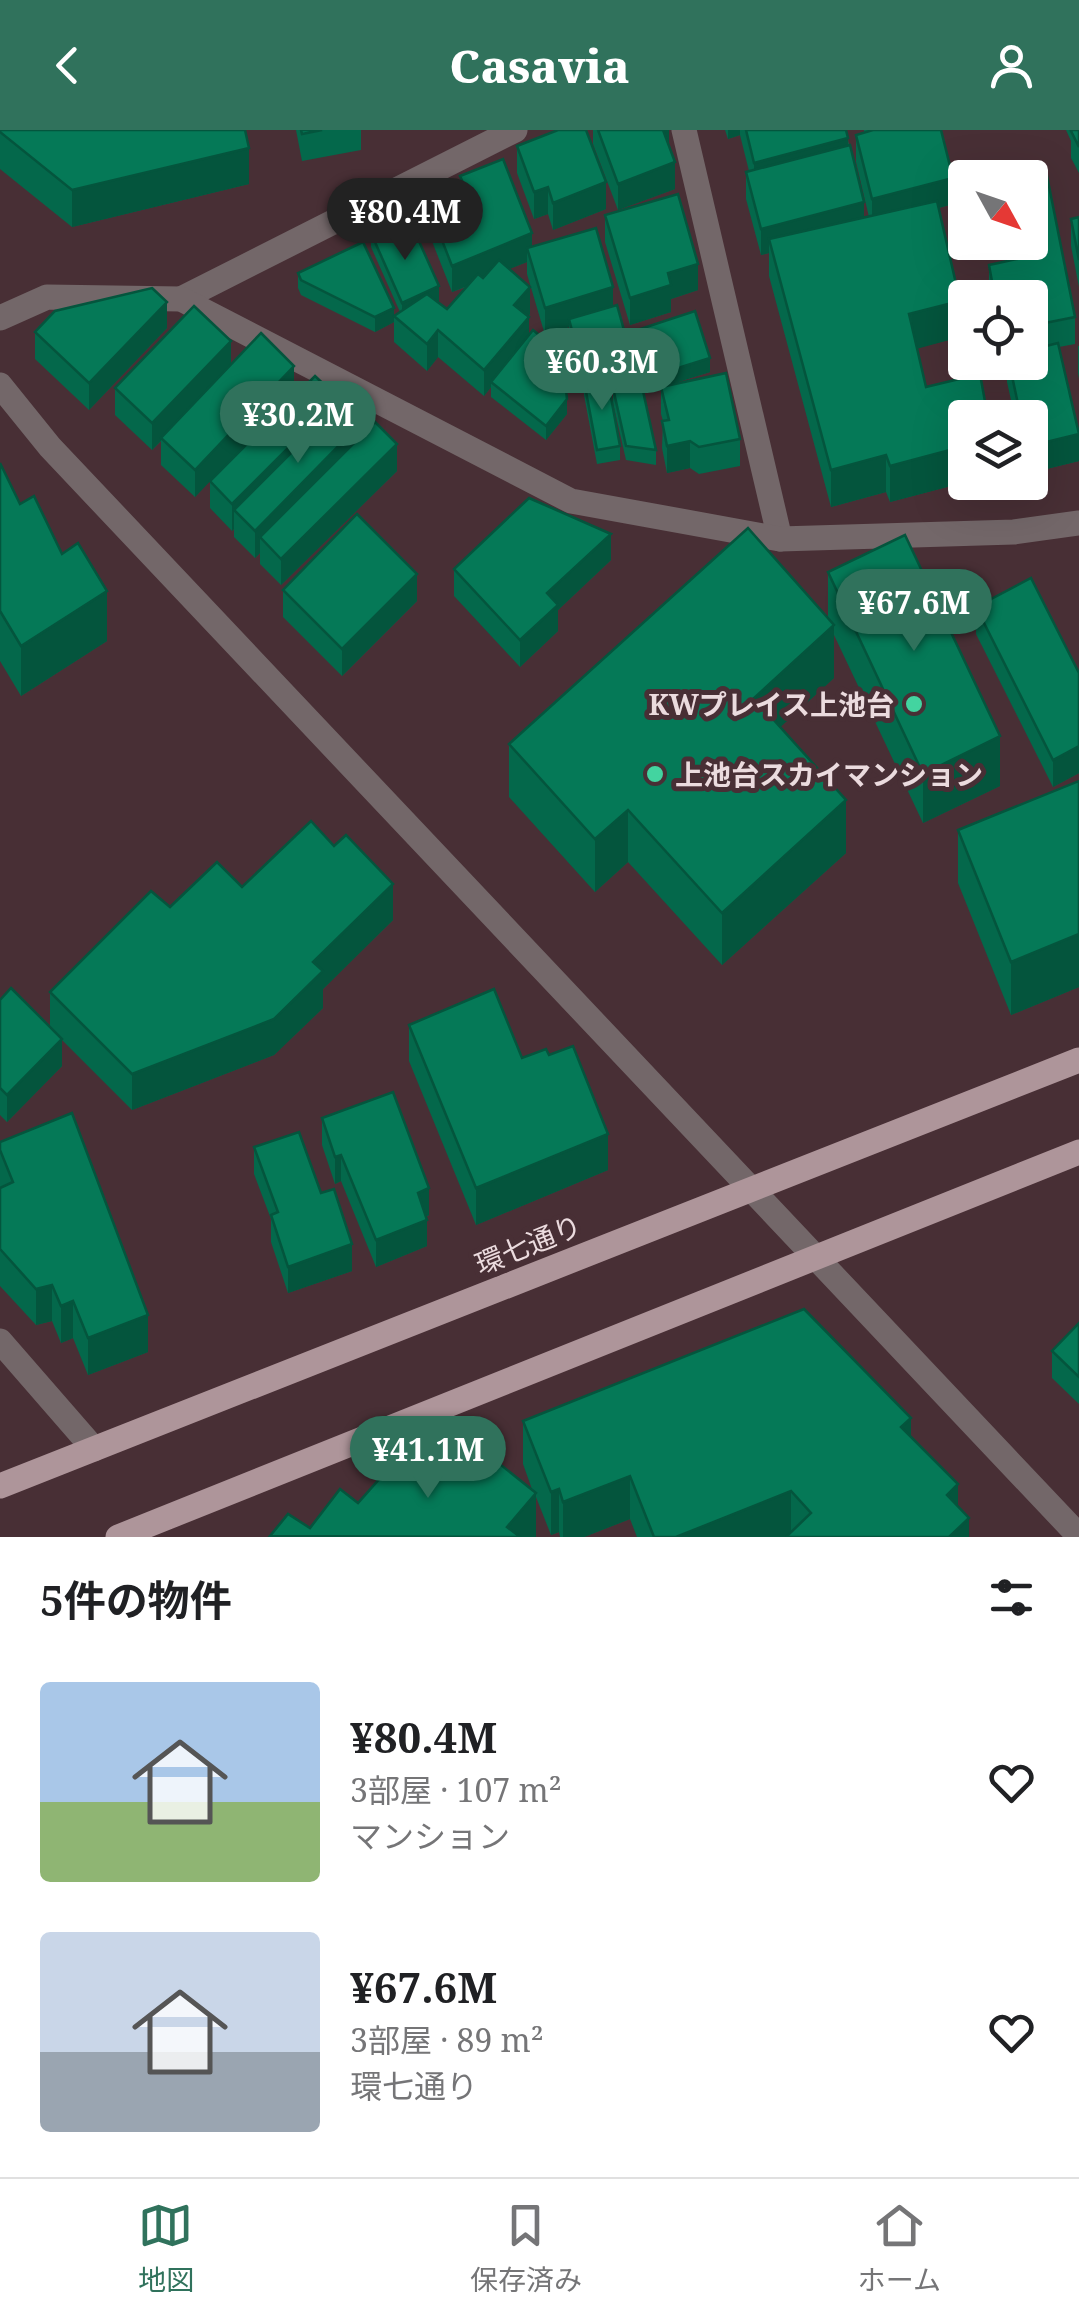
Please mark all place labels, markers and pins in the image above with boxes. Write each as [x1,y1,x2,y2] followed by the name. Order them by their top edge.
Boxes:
[324,178,486,263] pin: ¥80.4M
[521,328,683,413] pin: ¥60.3M
[217,381,379,466] pin: ¥30.2M
[833,569,995,654] pin: ¥67.6M
[648,685,894,723] place label: KWプレイス上池台
[903,693,925,715] marker: KWプレイス上池台
[675,755,983,793] place label: 上池台スカイマンション
[644,763,666,785] marker: 上池台スカイマンション
[347,1416,509,1501] pin: ¥41.1M

